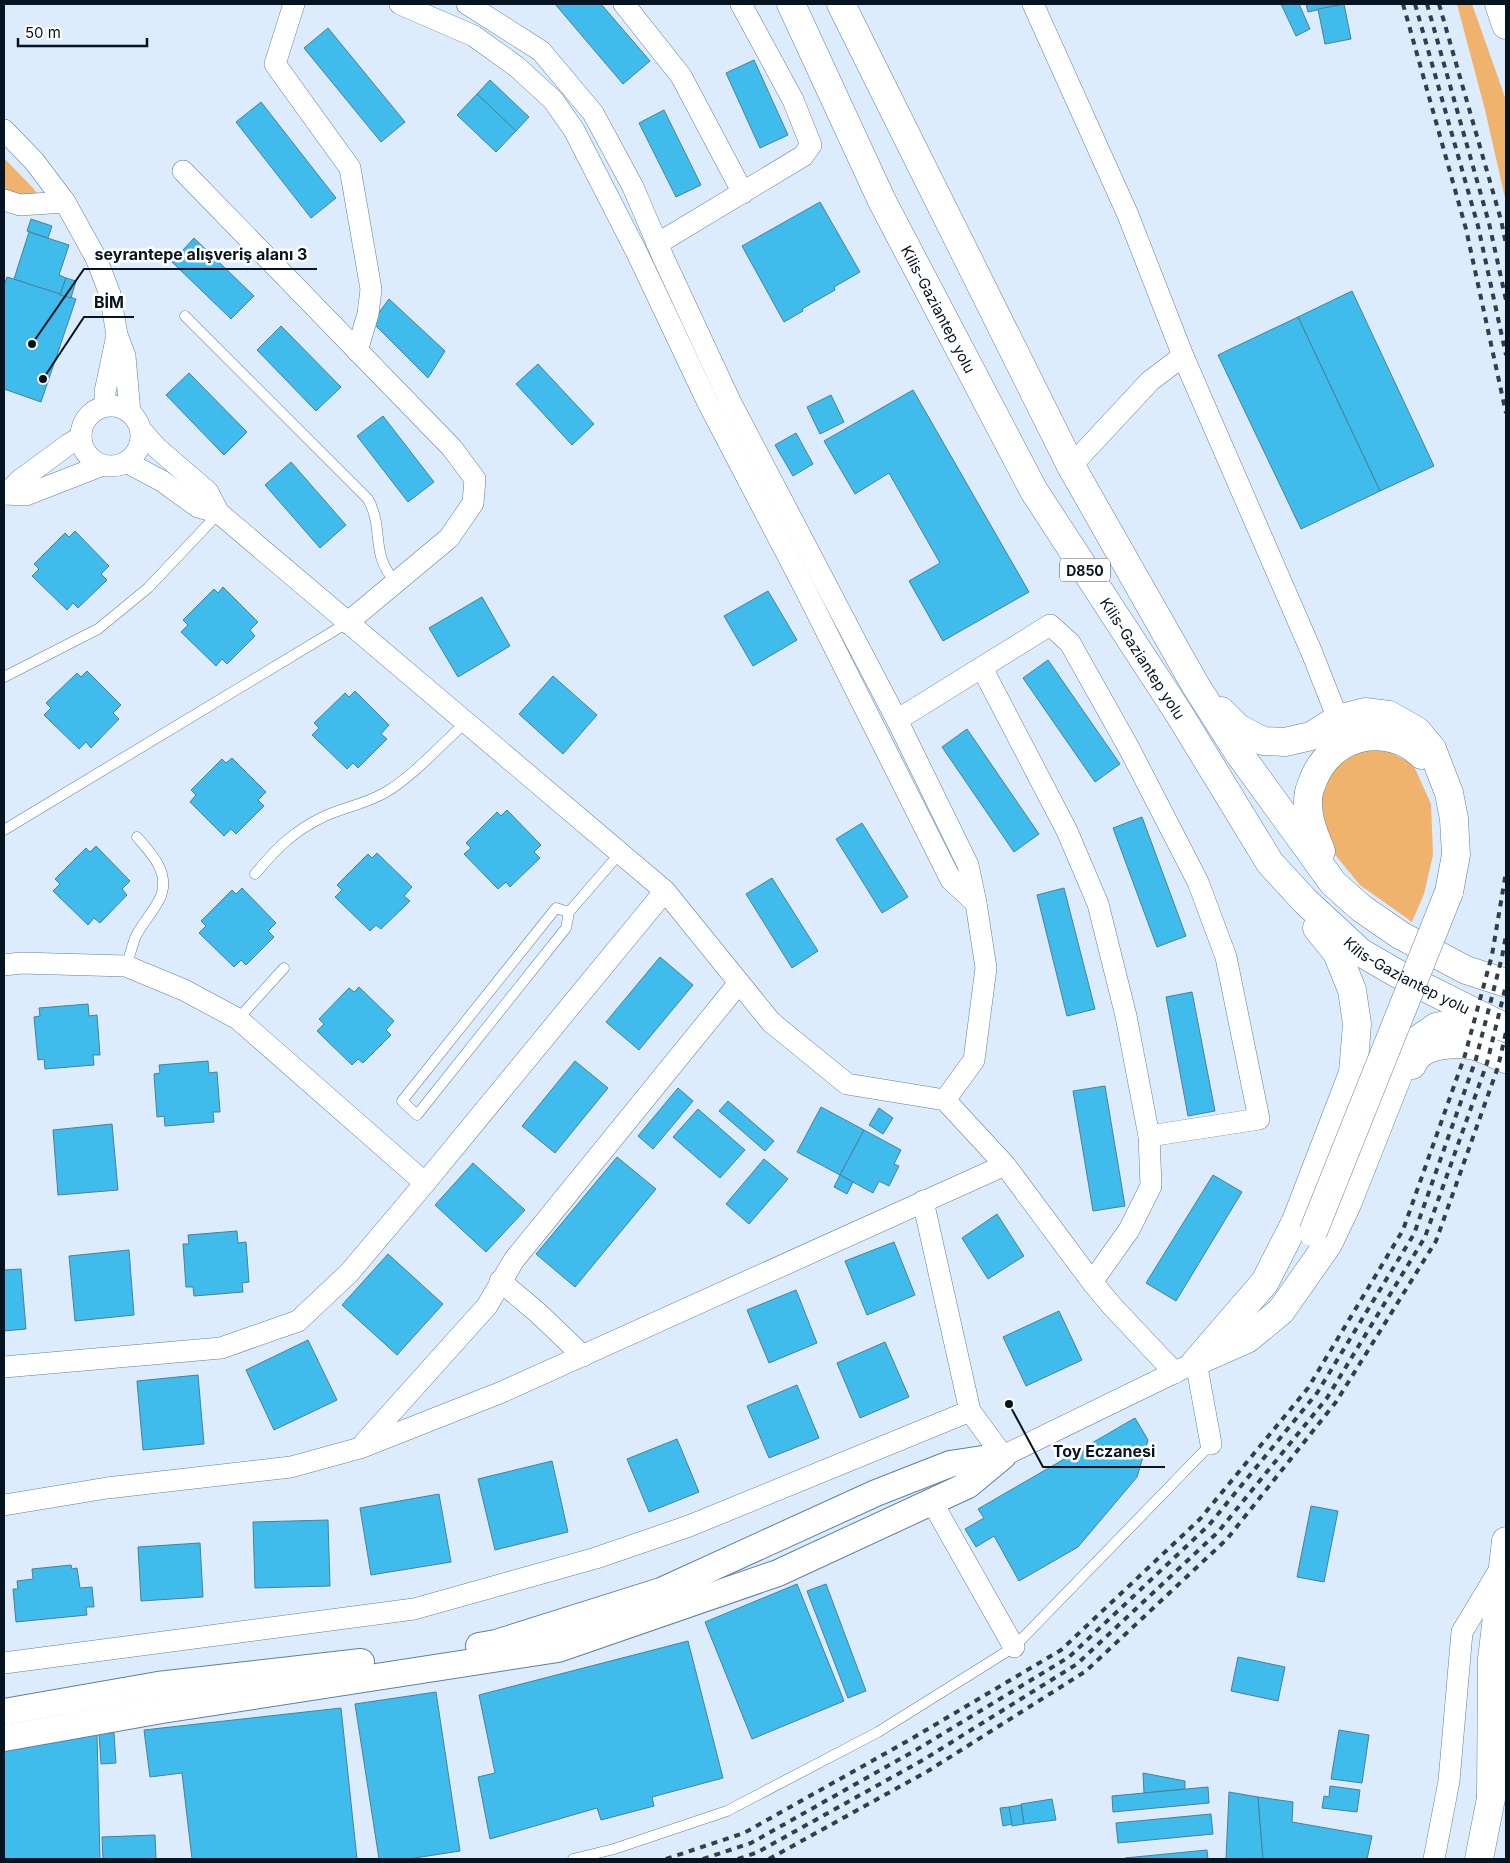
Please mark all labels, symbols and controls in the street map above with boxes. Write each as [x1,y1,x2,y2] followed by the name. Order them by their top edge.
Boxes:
[18,15,146,47] scale bar
[25,23,61,42] text: 50 m
[84,238,317,269] callout: seyrantepe alışveriş alanı 3
[897,242,980,376] street label: Kilis-Gaziantep yolu
[95,244,307,264] text: seyrantepe alışveriş alanı 3
[84,286,134,317] callout: BİM
[94,292,124,312] text: BİM
[1060,558,1110,582] road number: D850
[1096,594,1190,723] street label: Kilis-Gaziantep yolu
[1340,932,1473,1018] street label: Kilis-Gaziantep yolu
[1043,1436,1165,1467] callout: Toy Eczanesi
[1053,1441,1155,1461] text: Toy Eczanesi

